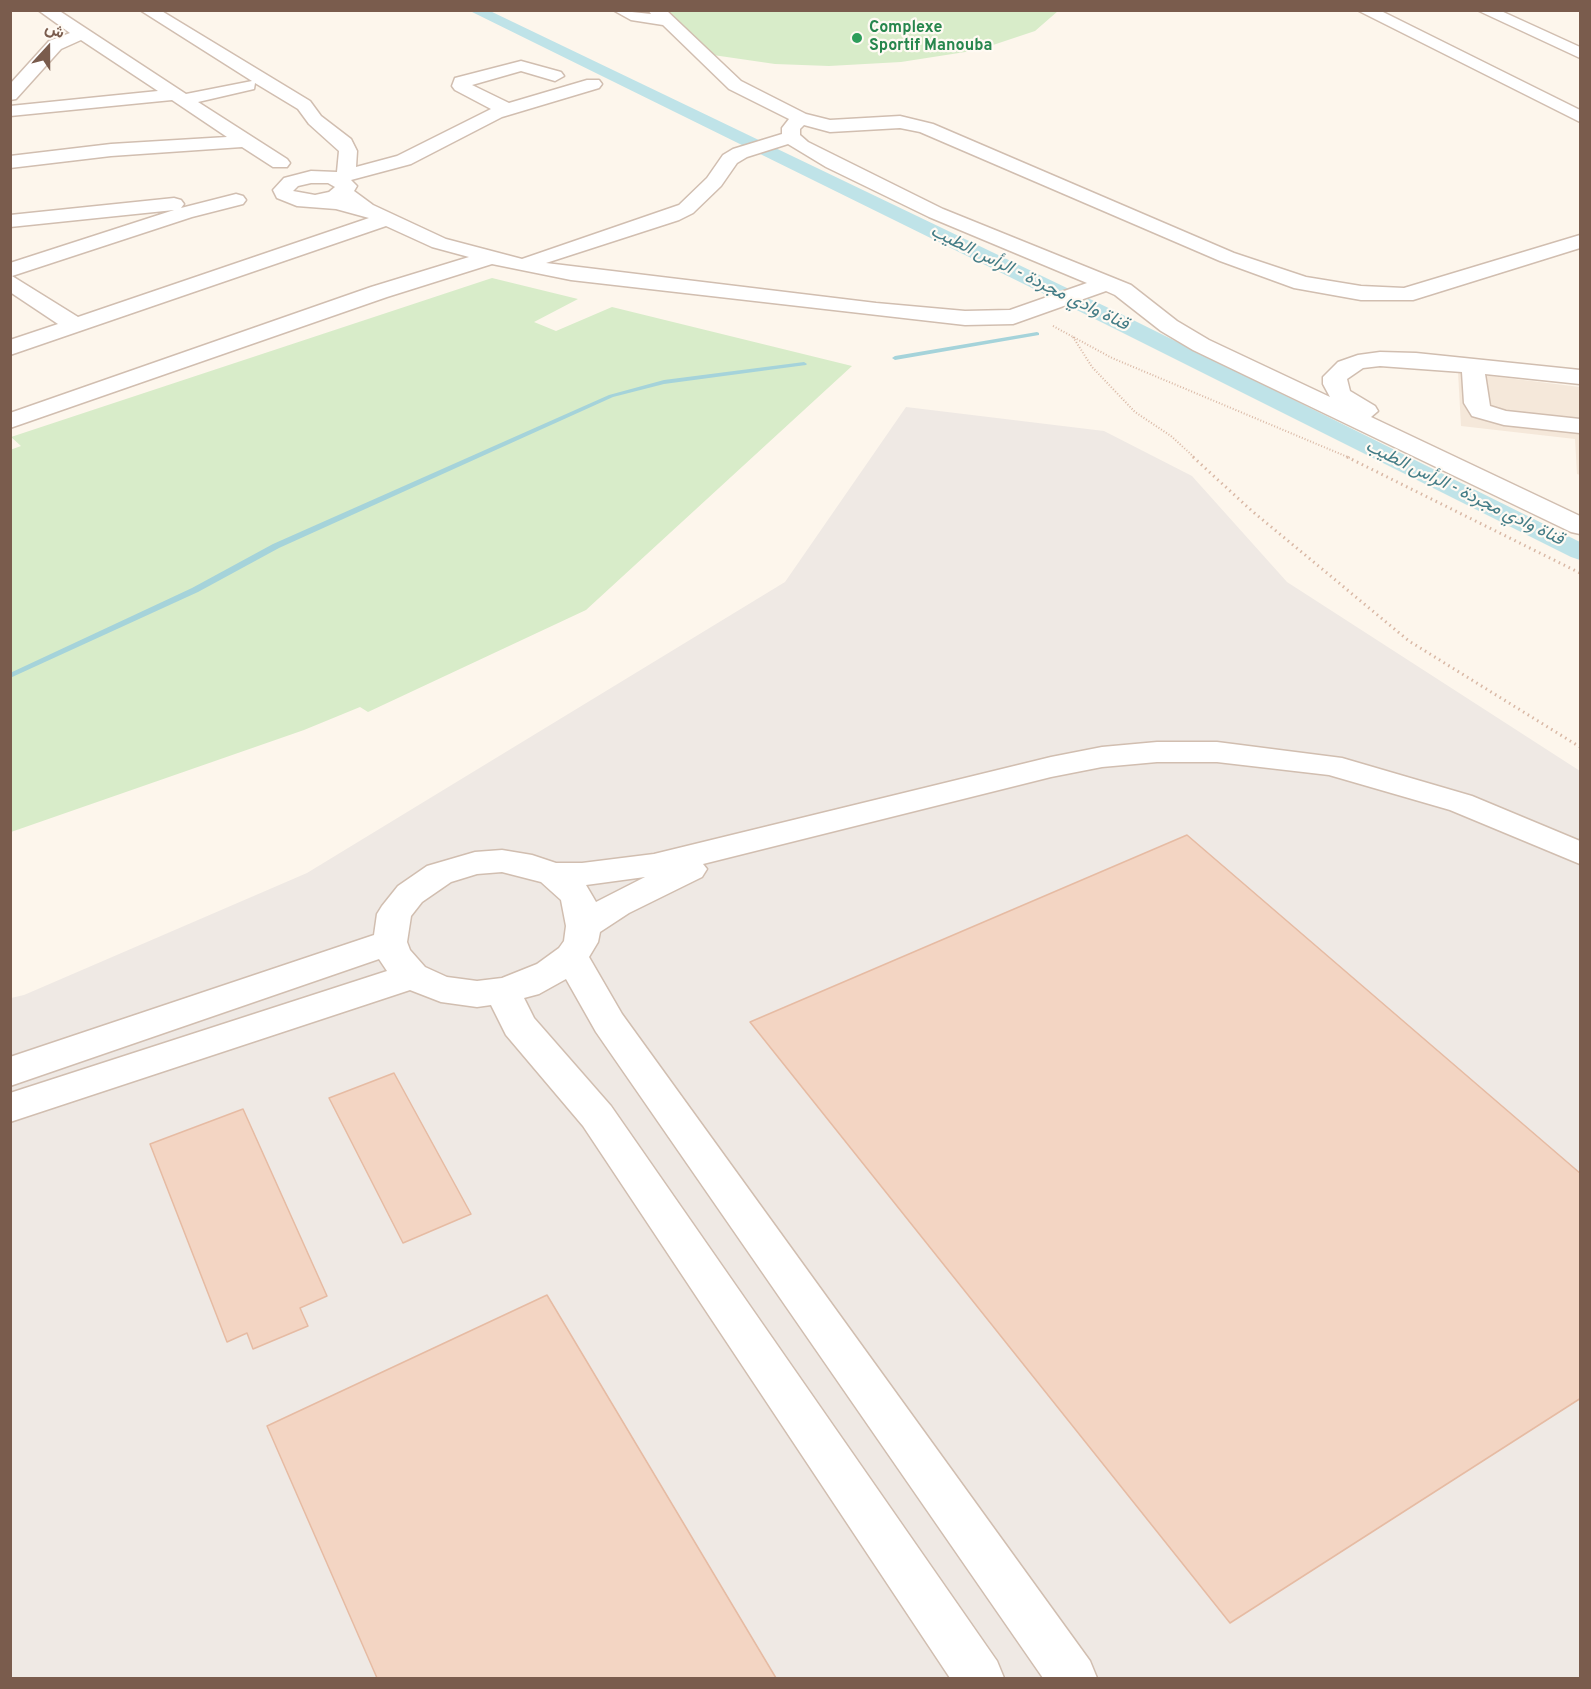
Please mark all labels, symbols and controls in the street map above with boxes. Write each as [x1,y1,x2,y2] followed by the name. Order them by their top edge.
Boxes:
[18,18,78,78] north arrow
[42,18,67,44] text: ش
[869,19,992,57] place label: Complexe Sportif Manouba
[850,31,864,45] marker: Complexe Sportif Manouba
[926,221,1132,337] water label: قناة وادي مجردة - الرأس الطيب
[1361,436,1567,552] water label: قناة وادي مجردة - الرأس الطيب

